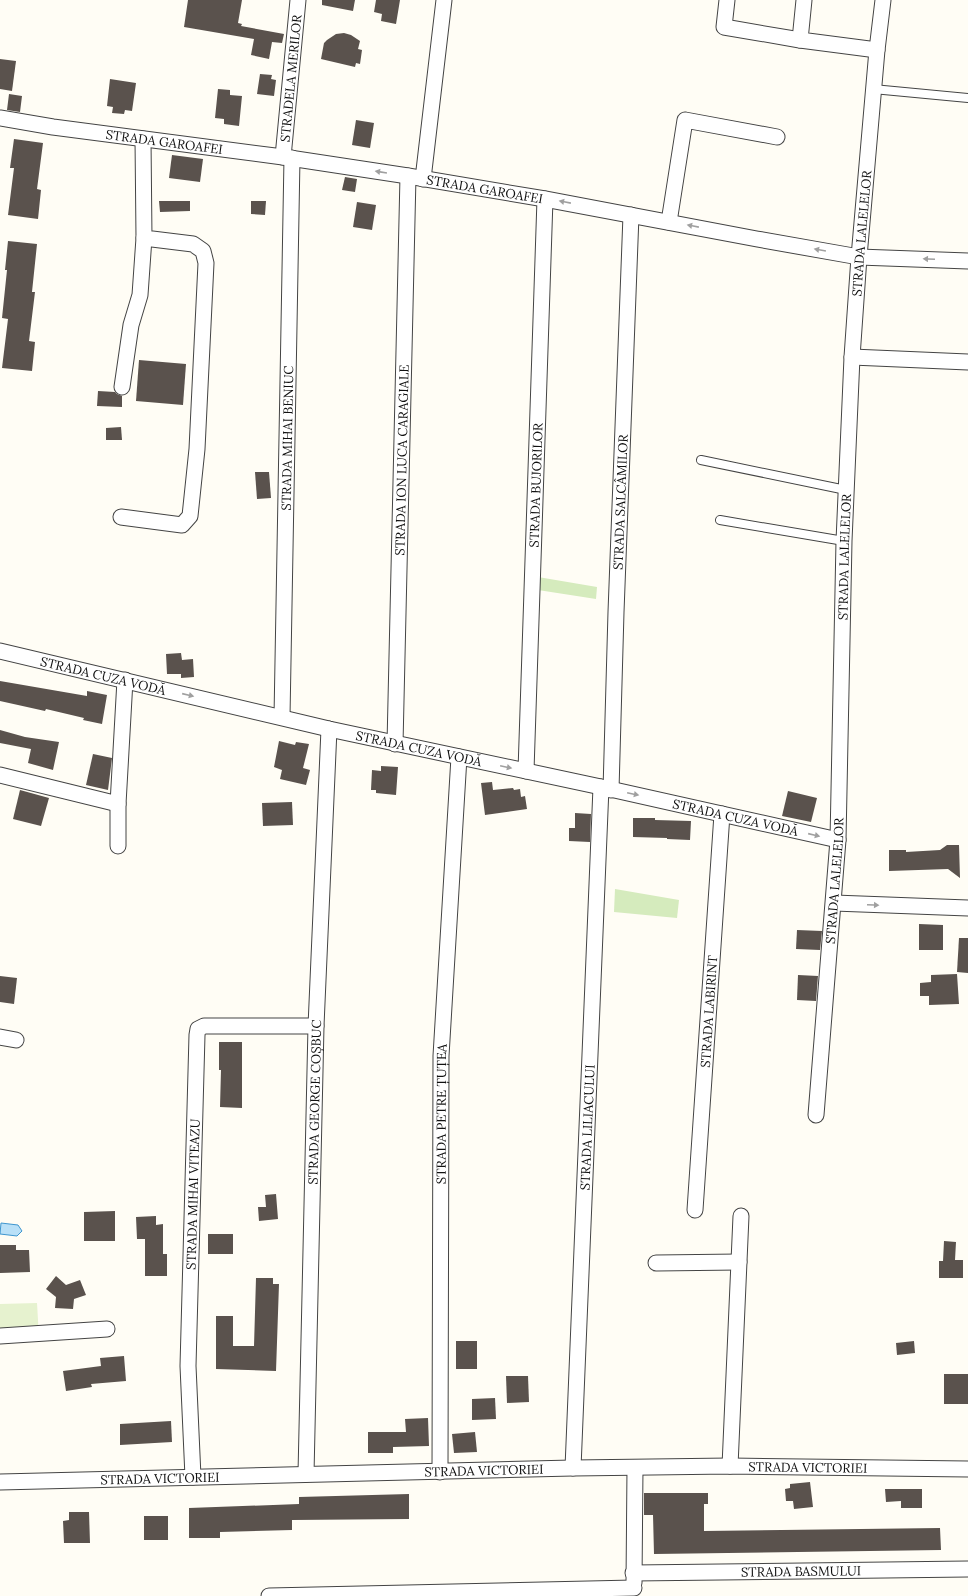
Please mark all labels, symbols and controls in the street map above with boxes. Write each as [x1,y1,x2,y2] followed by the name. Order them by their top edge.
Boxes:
[276,13,306,143] street label: STRADELA MERILOR
[105,126,224,158] street label: STRADA GAROAFEI
[375,169,387,175] one-way arrow
[848,169,876,297] street label: STRADA LALELELOR
[425,171,544,208] street label: STRADA GAROAFEI
[559,199,571,205] one-way arrow
[686,223,699,229] one-way arrow
[814,247,826,253] one-way arrow
[923,256,935,263] one-way arrow
[391,364,413,556] street label: STRADA ION LUCA CARAGIALE
[278,365,297,511] street label: STRADA MIHAI BENIUC
[525,422,547,548] street label: STRADA BUJORILOR
[610,433,632,570] street label: STRADA SALCÂMILOR
[834,493,855,620] street label: STRADA LALELELOR
[39,653,168,699] street label: STRADA CUZA VODĂ
[182,692,194,698] one-way arrow
[354,727,484,771] street label: STRADA CUZA VODĂ
[500,764,512,770] one-way arrow
[627,792,639,798] one-way arrow
[671,795,801,840] street label: STRADA CUZA VODĂ
[822,817,847,944] street label: STRADA LALELELOR
[809,832,821,838] one-way arrow
[867,902,880,908] one-way arrow
[697,954,721,1068] street label: STRADA LABIRINT
[304,1019,325,1185] street label: STRADA GEORGE COȘBUC
[433,1043,451,1184] street label: STRADA PETRE ȚUȚEA
[576,1064,599,1191] street label: STRADA LILIACULUI
[183,1118,204,1270] street label: STRADA MIHAI VITEAZU
[748,1458,867,1477] street label: STRADA VICTORIEI
[424,1461,544,1481] street label: STRADA VICTORIEI
[100,1469,220,1489] street label: STRADA VICTORIEI
[741,1562,861,1581] street label: STRADA BASMULUI

